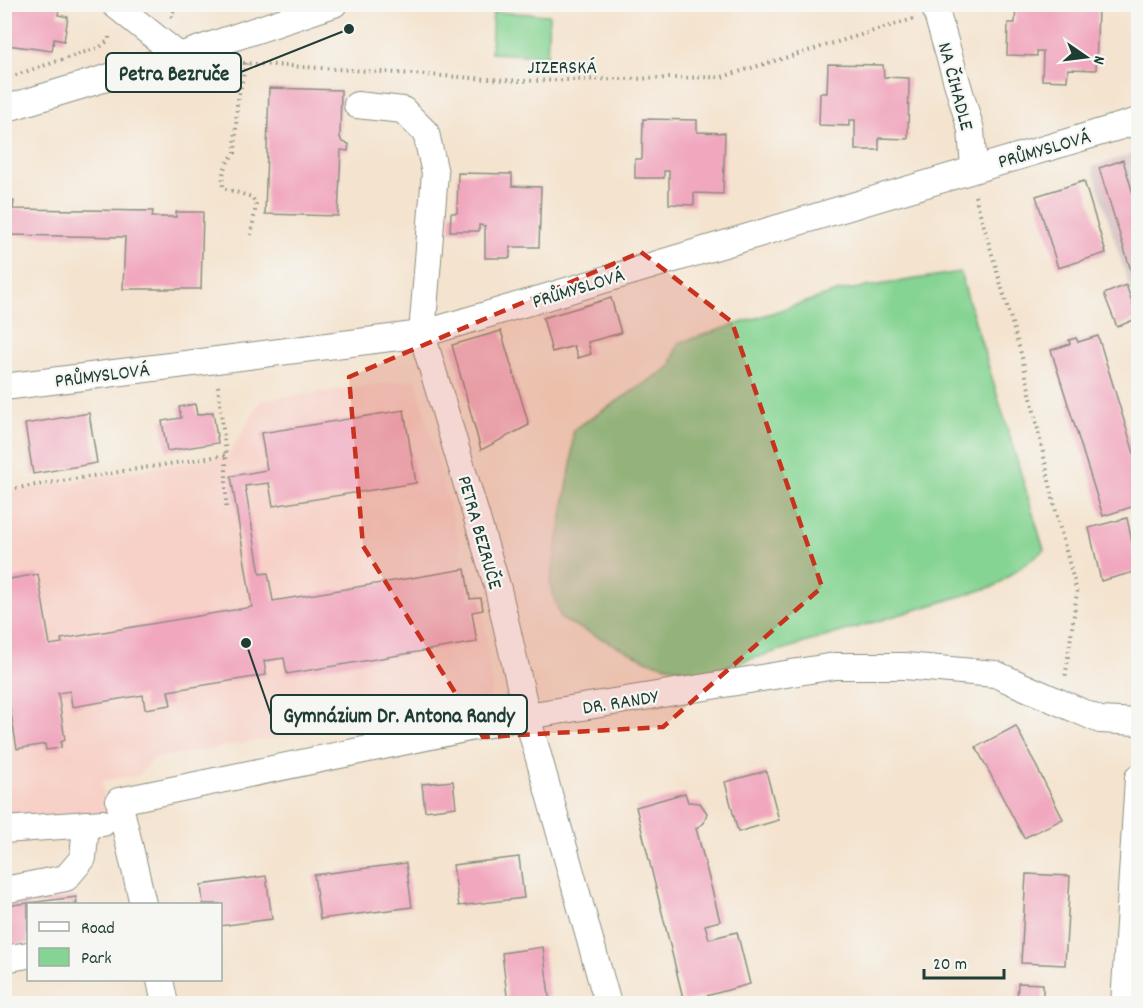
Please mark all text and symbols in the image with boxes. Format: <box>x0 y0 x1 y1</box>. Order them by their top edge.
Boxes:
north arrow <box>1056 27 1116 87</box>
street label: NA ČIHADLE <box>929 40 979 134</box>
callout: Petra Bezruče <box>106 53 241 92</box>
text: N <box>1086 53 1110 67</box>
street label: JIZERSKÁ <box>527 55 597 83</box>
text: Petra Bezruče <box>119 61 229 91</box>
street label: PRŮMYSLOVÁ <box>995 124 1095 177</box>
street label: PRŮMYSLOVÁ <box>529 263 629 317</box>
street label: PRŮMYSLOVÁ <box>53 357 151 397</box>
street label: PETRA BEZRUČE <box>449 473 508 593</box>
street label: DR. RANDY <box>581 684 661 724</box>
callout: Gymnázium Dr. Antona Randy <box>271 695 527 734</box>
text: Gymnázium Dr. Antona Randy <box>283 703 516 733</box>
legend <box>27 903 222 981</box>
text: Road <box>81 917 115 942</box>
scale bar <box>924 942 1004 980</box>
text: Park <box>81 947 112 972</box>
text: 20 m <box>933 953 967 978</box>

